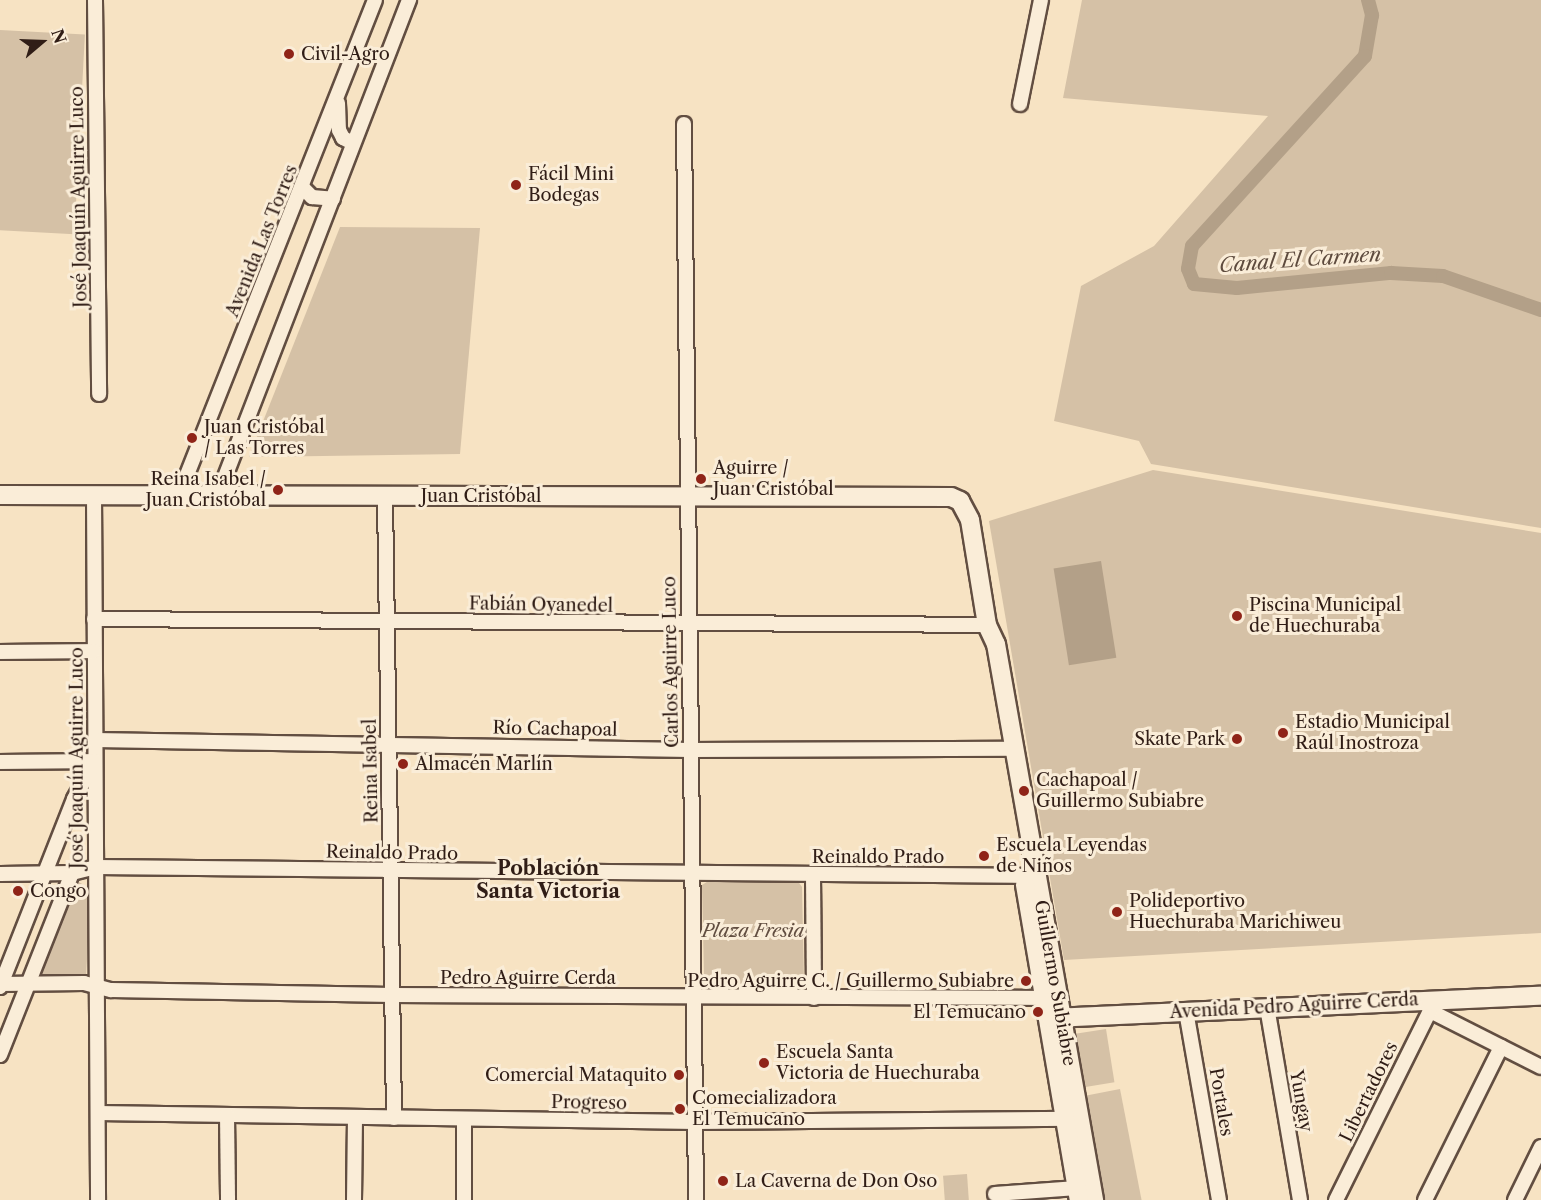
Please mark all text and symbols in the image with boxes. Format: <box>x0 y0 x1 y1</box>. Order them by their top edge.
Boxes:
north arrow <box>12 12 72 72</box>
text: N <box>47 26 71 46</box>
place label: Civil-Agro <box>301 43 390 65</box>
marker: Civil-Agro <box>282 47 296 61</box>
street label: José Joaquín Aguirre Luco <box>66 86 92 308</box>
street label: Avenida Las Torres <box>221 161 303 321</box>
place label: Fácil Mini Bodegas <box>528 164 614 207</box>
marker: Fácil Mini Bodegas <box>509 178 523 192</box>
water label: Canal El Carmen <box>1218 242 1382 278</box>
place label: Juan Cristóbal / Las Torres <box>204 417 325 460</box>
marker: Juan Cristóbal / Las Torres <box>185 431 199 445</box>
place label: Aguirre / Juan Cristóbal <box>713 458 834 500</box>
place label: Reina Isabel / Juan Cristóbal <box>145 469 266 512</box>
marker: Aguirre / Juan Cristóbal <box>694 472 708 486</box>
marker: Reina Isabel / Juan Cristóbal <box>271 483 285 497</box>
street label: Juan Cristóbal <box>421 485 541 507</box>
street label: Carlos Aguirre Luco <box>659 576 683 748</box>
street label: Fabián Oyanedel <box>469 593 613 617</box>
place label: Piscina Municipal de Huechuraba <box>1249 595 1401 638</box>
marker: Piscina Municipal de Huechuraba <box>1230 609 1244 623</box>
street label: José Joaquín Aguirre Luco <box>66 647 88 869</box>
place label: Estadio Municipal Raúl Inostroza <box>1295 712 1450 754</box>
street label: Río Cachapoal <box>492 717 618 741</box>
street label: Reina Isabel <box>359 719 383 823</box>
marker: Estadio Municipal Raúl Inostroza <box>1276 726 1290 740</box>
place label: Skate Park <box>1134 728 1225 750</box>
marker: Skate Park <box>1230 732 1244 746</box>
place label: Almacén Marlín <box>415 753 553 775</box>
marker: Almacén Marlín <box>396 757 410 771</box>
place label: Cachapoal / Guillermo Subiabre <box>1036 770 1204 812</box>
marker: Cachapoal / Guillermo Subiabre <box>1017 784 1031 798</box>
place label: Escuela Leyendas de Niños <box>996 835 1147 878</box>
street label: Reinaldo Prado <box>326 841 458 865</box>
street label: Reinaldo Prado <box>812 846 944 868</box>
marker: Escuela Leyendas de Niños <box>977 849 991 863</box>
district label: Población Santa Victoria <box>475 856 621 903</box>
place label: Congo <box>30 880 87 902</box>
marker: Congo <box>11 884 25 898</box>
place label: Polideportivo Huechuraba Marichiweu <box>1129 891 1341 934</box>
street label: Guillermo Subiabre <box>1030 898 1080 1068</box>
marker: Polideportivo Huechuraba Marichiweu <box>1110 905 1124 919</box>
park label: Plaza Fresia <box>702 920 804 942</box>
street label: Pedro Aguirre Cerda <box>440 967 616 989</box>
place label: Pedro Aguirre C. / Guillermo Subiabre <box>687 970 1014 992</box>
marker: Pedro Aguirre C. / Guillermo Subiabre <box>1019 974 1033 988</box>
street label: Avenida Pedro Aguirre Cerda <box>1169 989 1419 1023</box>
place label: El Temucano <box>913 1001 1026 1023</box>
marker: El Temucano <box>1031 1005 1045 1019</box>
street label: Libertadores <box>1335 1038 1403 1146</box>
place label: Escuela Santa Victoria de Huechuraba <box>776 1042 980 1084</box>
marker: Escuela Santa Victoria de Huechuraba <box>757 1056 771 1070</box>
place label: Comercial Mataquito <box>485 1064 667 1086</box>
street label: Portales <box>1204 1066 1238 1138</box>
marker: Comercial Mataquito <box>672 1068 686 1082</box>
street label: Yungay <box>1285 1068 1317 1134</box>
place label: Comecializadora El Temucano <box>692 1088 837 1130</box>
street label: Progreso <box>551 1092 627 1114</box>
marker: Comecializadora El Temucano <box>673 1102 687 1116</box>
place label: La Caverna de Don Oso <box>735 1170 938 1192</box>
marker: La Caverna de Don Oso <box>716 1174 730 1188</box>

